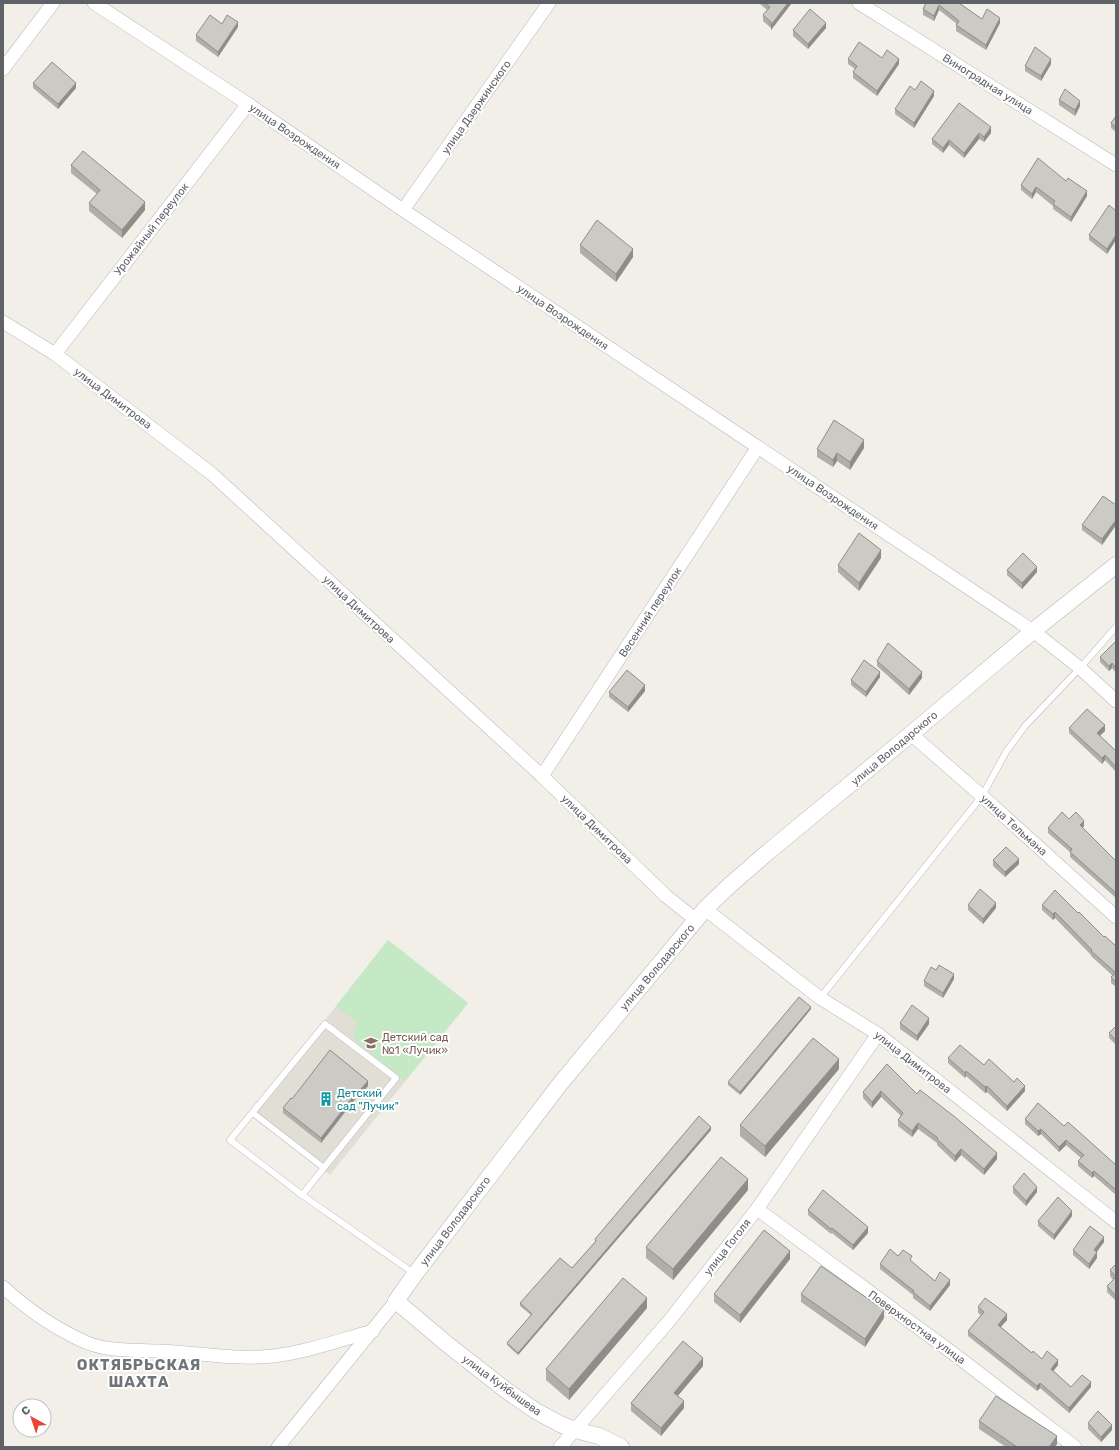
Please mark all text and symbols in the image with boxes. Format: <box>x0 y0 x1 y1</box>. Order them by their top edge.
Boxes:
street label: Виноградная улица <box>940 51 1035 118</box>
street label: улица Дзержинского <box>439 58 514 157</box>
street label: улица Возрождения <box>247 101 343 172</box>
street label: Урожайный переулок <box>111 180 192 278</box>
street label: улица Возрождения <box>515 282 611 353</box>
street label: улица Димитрова <box>71 365 154 432</box>
street label: улица Возрождения <box>785 462 881 533</box>
street label: Весенний переулок <box>616 565 684 660</box>
street label: улица Димитрова <box>320 573 397 646</box>
street label: улица Володарского <box>848 708 940 788</box>
street label: улица Димитрова <box>558 792 635 867</box>
street label: улица Тельмана <box>978 792 1050 859</box>
street label: улица Володарского <box>617 921 697 1013</box>
street label: улица Димитрова <box>872 1028 954 1096</box>
place label: Детский сад №1 «Лучик» <box>382 1031 449 1057</box>
school or university icon: Детский сад №1 «Лучик» <box>363 1035 379 1051</box>
place label: Детский сад "Лучик" <box>337 1087 399 1113</box>
building icon: Детский сад "Лучик" <box>318 1091 334 1107</box>
street label: улица Володарского <box>417 1174 493 1269</box>
street label: улица Гоголя <box>701 1216 754 1278</box>
street label: Поверхностная улица <box>866 1288 968 1367</box>
street label: улица Куйбышева <box>460 1352 544 1419</box>
district label: ОКТЯБРЬСКАЯ ШАХТА <box>77 1356 201 1391</box>
north arrow <box>12 1398 52 1438</box>
text: С <box>19 1403 33 1418</box>

